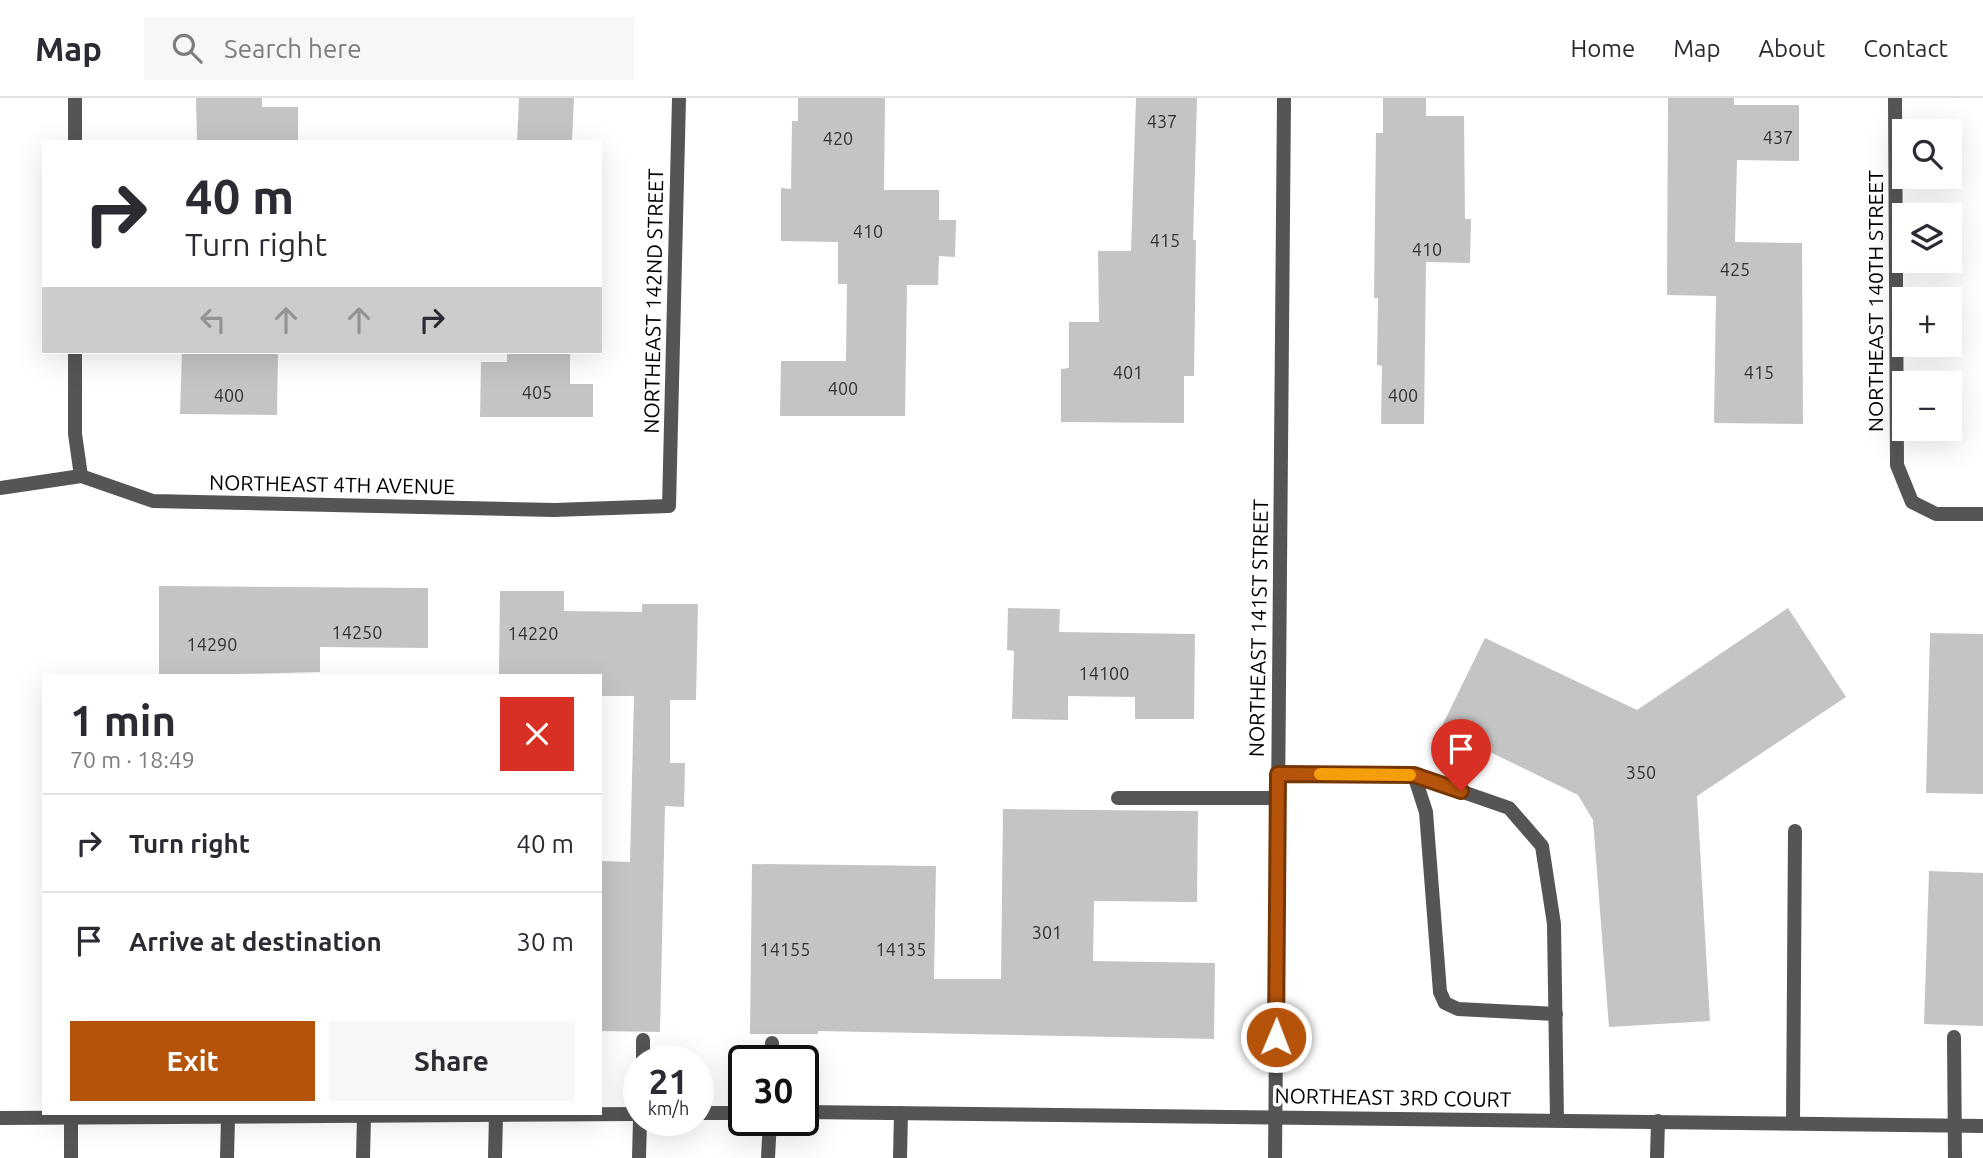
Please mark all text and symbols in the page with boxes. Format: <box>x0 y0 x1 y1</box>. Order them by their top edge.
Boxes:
search box <box>144 17 634 80</box>
icon: search <box>168 29 206 67</box>
text: Map <box>35 30 102 67</box>
text: Search here <box>224 34 362 63</box>
text: Home <box>1570 35 1635 62</box>
text: Map <box>1673 35 1720 62</box>
text: About <box>1758 35 1825 62</box>
text: Contact <box>1863 35 1948 62</box>
house number: 437 <box>1147 111 1177 131</box>
map controls <box>1892 119 1962 441</box>
button: search <box>1892 119 1962 189</box>
house number: 437 <box>1763 127 1793 147</box>
house number: 420 <box>823 128 853 148</box>
icon: right <box>70 168 161 259</box>
text: 40 m <box>185 168 294 223</box>
street label: NORTHEAST 142ND STREET <box>639 168 667 434</box>
street label: NORTHEAST 140TH STREET <box>1863 170 1887 432</box>
button: layers <box>1892 203 1962 273</box>
house number: 410 <box>853 221 883 241</box>
text: Turn right <box>185 226 327 262</box>
house number: 415 <box>1150 230 1180 250</box>
house number: 410 <box>1412 239 1442 259</box>
house number: 425 <box>1720 259 1750 279</box>
button: + <box>1892 287 1962 357</box>
icon: left <box>194 301 232 339</box>
icon: ahead <box>267 301 305 339</box>
icon: ahead <box>340 301 378 339</box>
icon: right <box>413 301 451 339</box>
house number: 401 <box>1113 362 1143 382</box>
house number: 415 <box>1744 362 1774 382</box>
button: − <box>1892 371 1962 441</box>
house number: 400 <box>828 378 858 398</box>
house number: 405 <box>522 382 552 402</box>
house number: 400 <box>214 385 244 405</box>
house number: 400 <box>1388 385 1418 405</box>
street label: NORTHEAST 4TH AVENUE <box>209 470 455 498</box>
street label: NORTHEAST 141ST STREET <box>1244 498 1272 757</box>
house number: 14250 <box>332 622 382 642</box>
house number: 14220 <box>508 623 558 643</box>
house number: 14290 <box>187 634 237 654</box>
house number: 14100 <box>1079 663 1129 683</box>
text: 1 min <box>70 697 176 744</box>
button: close <box>500 697 574 771</box>
pin <box>1431 719 1491 791</box>
icon: arrive <box>1442 730 1480 768</box>
text: 70 m · 18:49 <box>70 747 195 772</box>
house number: 350 <box>1626 762 1656 782</box>
icon: right <box>70 824 108 862</box>
text: Turn right <box>129 829 250 858</box>
text: 40 m <box>516 829 574 858</box>
icon: arrive <box>70 922 108 960</box>
house number: 301 <box>1032 922 1062 942</box>
text: Arrive at destination <box>129 927 382 956</box>
text: 30 m <box>516 927 574 956</box>
house number: 14155 <box>760 939 810 959</box>
house number: 14135 <box>876 939 926 959</box>
position arrow <box>1239 1000 1313 1074</box>
button: Exit <box>70 1021 315 1101</box>
button: Share <box>329 1021 574 1101</box>
speed limit sign: 30 <box>728 1045 819 1136</box>
text: 21 <box>649 1061 688 1101</box>
street label: NORTHEAST 3RD COURT <box>1274 1083 1512 1111</box>
text: km/h <box>648 1098 689 1118</box>

